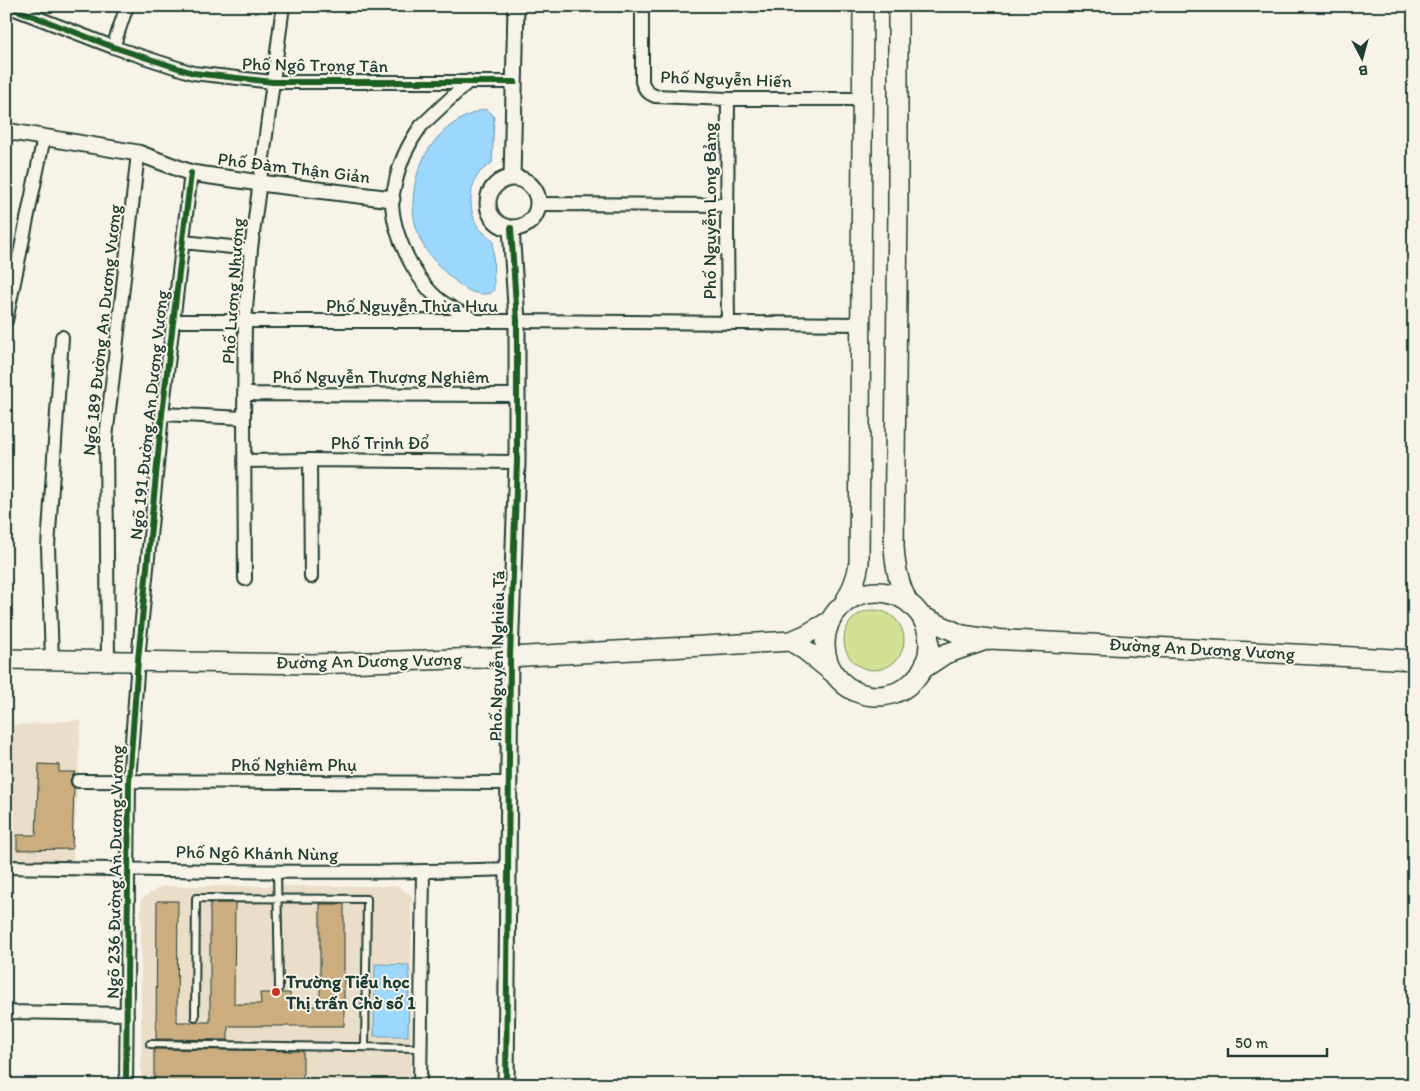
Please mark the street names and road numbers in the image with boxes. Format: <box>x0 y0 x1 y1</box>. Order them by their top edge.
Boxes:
street label: Phố Ngô Trọng Tân <box>242 53 389 77</box>
street label: Phố Nguyễn Hiến <box>660 66 792 92</box>
street label: Phố Nguyễn Long Bảng <box>699 122 721 300</box>
street label: Phố Đàm Thận Giản <box>216 148 372 188</box>
street label: Ngõ 189 Đường An Dương Vương <box>78 202 126 457</box>
street label: Phố Lương Nhượng <box>217 216 249 365</box>
street label: Ngõ 191 Đường An Dương Vương <box>125 288 173 541</box>
street label: Phố Nguyễn Thừa Hưu <box>326 295 498 317</box>
street label: Phố Nguyễn Thượng Nghiêm <box>272 366 490 388</box>
street label: Phố Trịnh Đổ <box>331 432 429 454</box>
street label: Phố Nguyễn Nghiêu Tá <box>485 569 510 742</box>
street label: Đường An Dương Vương <box>1108 633 1296 665</box>
street label: Đường An Dương Vương <box>276 648 463 674</box>
street label: Ngõ 236 Đường An Dương Vương <box>102 744 128 999</box>
street label: Phố Nghiêm Phụ <box>231 754 357 776</box>
street label: Phố Ngô Khánh Nùng <box>176 841 339 865</box>

